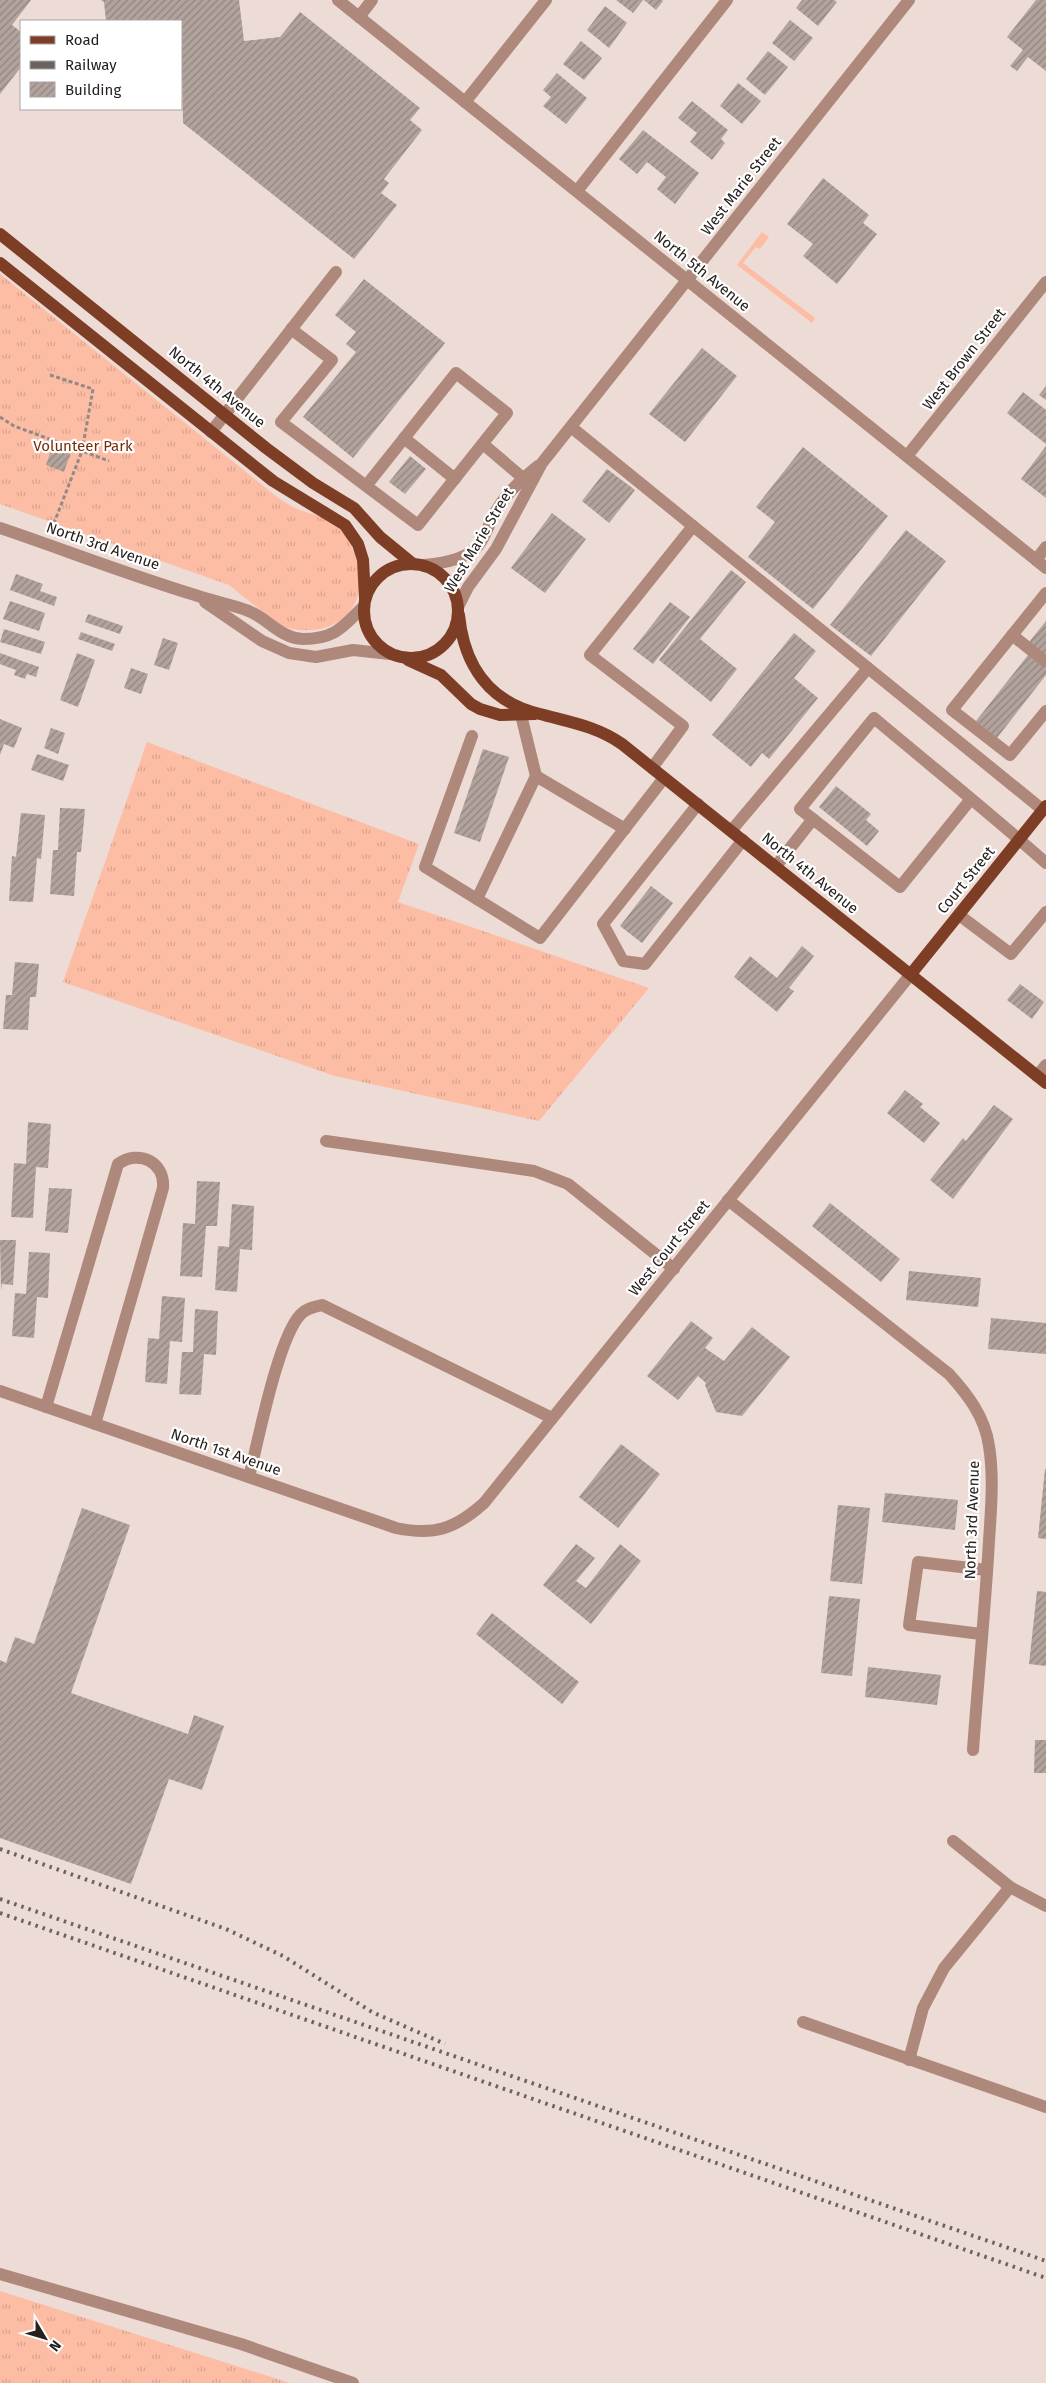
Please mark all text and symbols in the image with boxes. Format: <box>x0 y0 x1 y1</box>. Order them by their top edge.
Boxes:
legend <box>20 20 182 110</box>
text: Road <box>65 31 100 49</box>
text: Railway <box>65 56 117 74</box>
text: Building <box>65 81 121 99</box>
street label: West Marie Street <box>697 133 785 239</box>
street label: North 5th Avenue <box>650 227 754 315</box>
street label: West Brown Street <box>919 304 1010 413</box>
street label: North 4th Avenue <box>165 343 269 431</box>
park label: Volunteer Park <box>33 437 133 455</box>
street label: West Marie Street <box>441 484 518 596</box>
street label: North 3rd Avenue <box>44 518 162 574</box>
street label: North 4th Avenue <box>758 829 862 917</box>
street label: Court Street <box>933 842 999 917</box>
street label: West Court Street <box>625 1196 714 1300</box>
street label: North 1st Avenue <box>168 1425 284 1479</box>
street label: North 3rd Avenue <box>961 1460 983 1580</box>
north arrow <box>20 2313 70 2363</box>
text: N <box>45 2337 64 2355</box>

